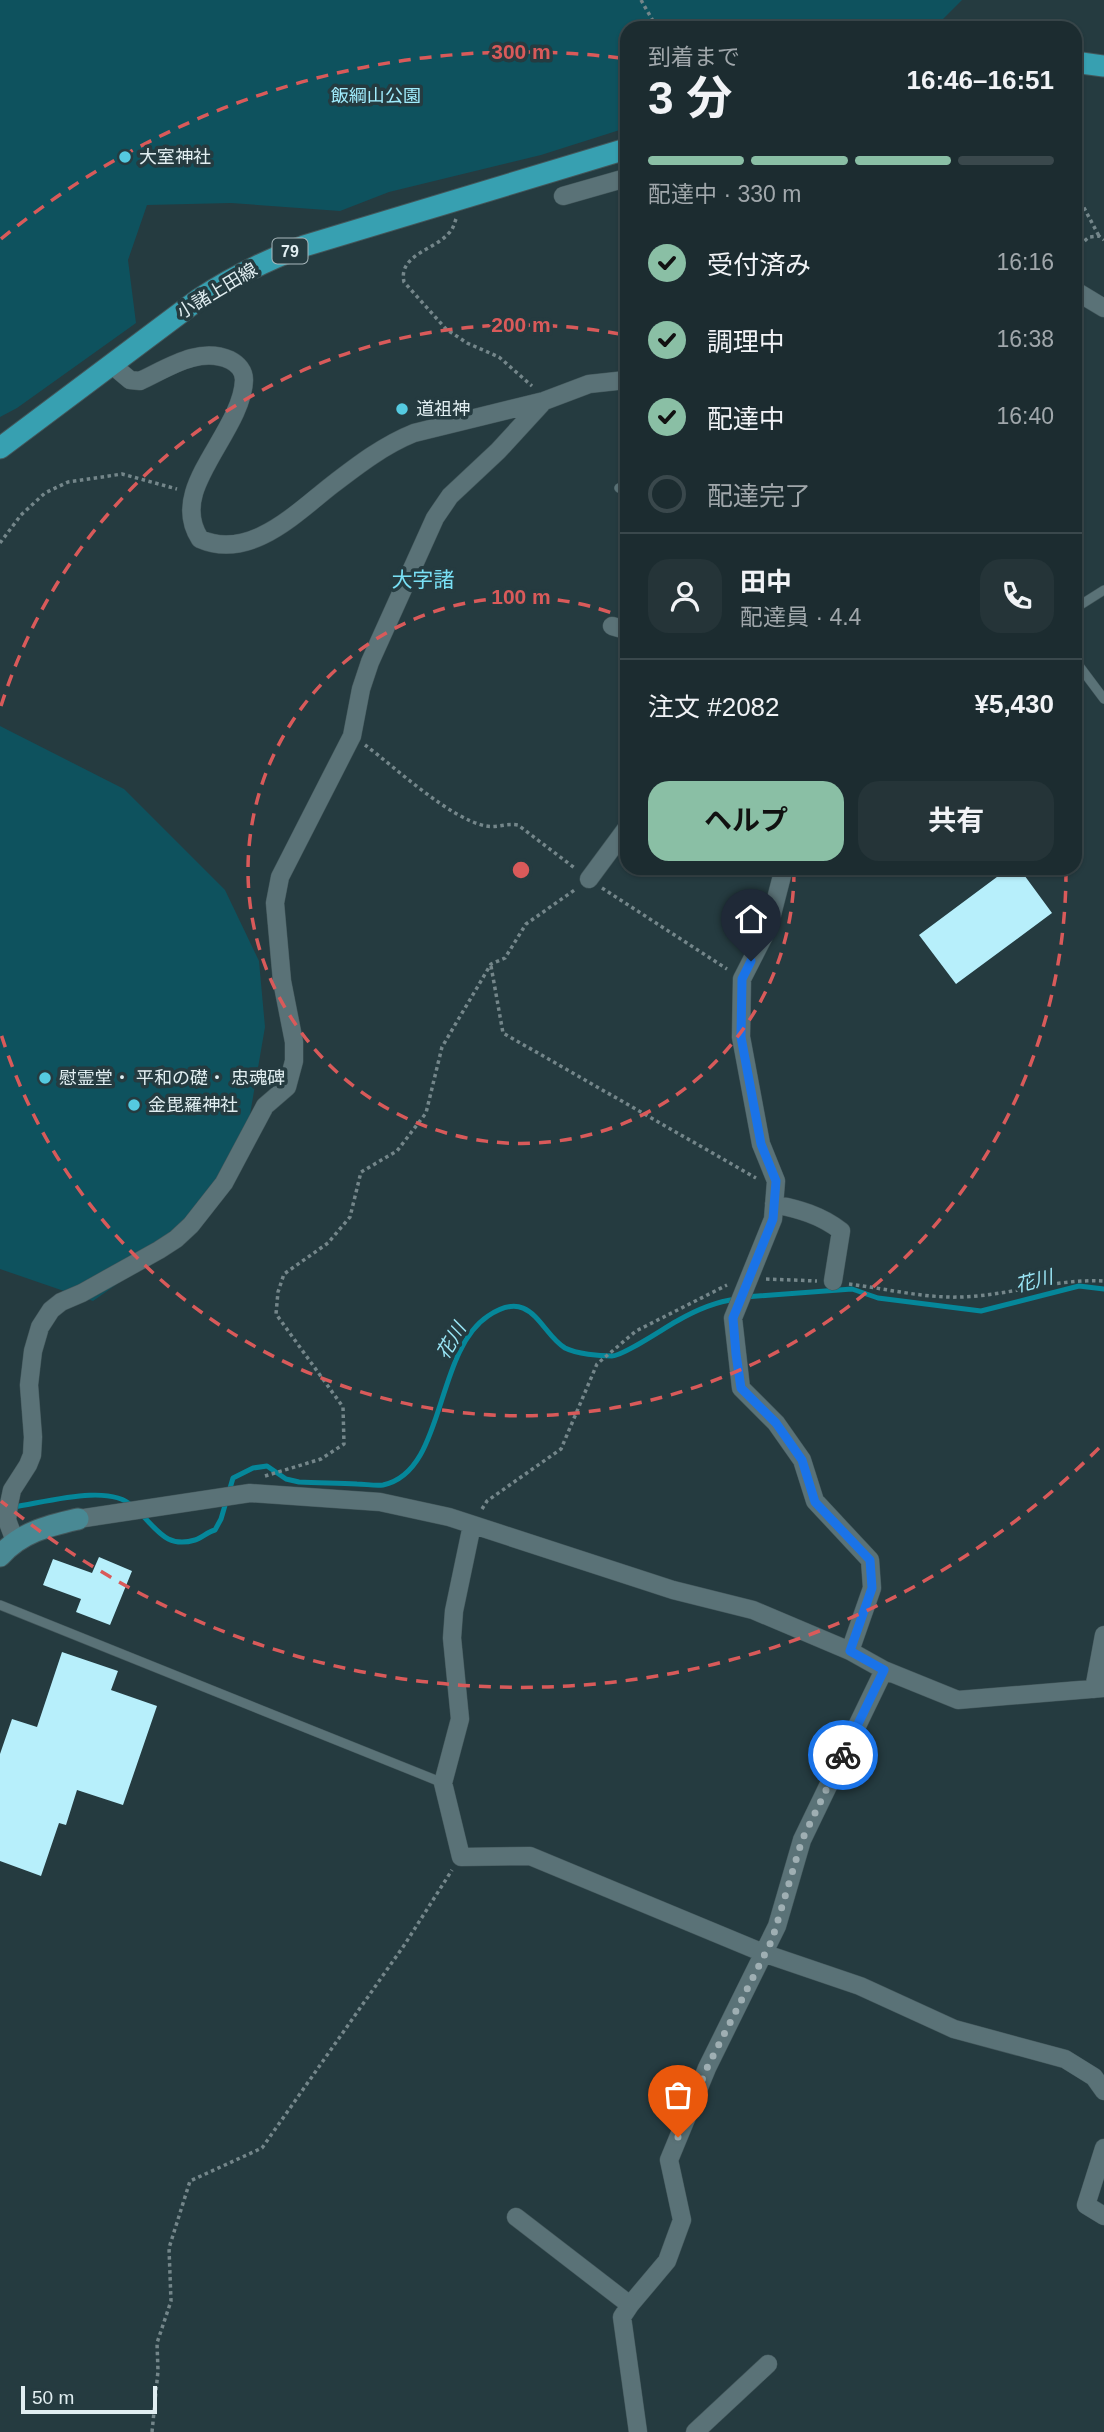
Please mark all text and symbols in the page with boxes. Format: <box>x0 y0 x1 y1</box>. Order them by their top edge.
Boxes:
text: 300 m <box>491 40 551 63</box>
text: 到着まで <box>648 44 740 70</box>
text: 16:46–16:51 <box>907 65 1054 95</box>
text: 3 分 <box>648 72 732 124</box>
park label: 飯綱山公園 <box>331 86 421 106</box>
place label: 大室神社 <box>139 147 211 167</box>
marker: 大室神社 <box>117 149 133 165</box>
text: 配達中 · 330 m <box>648 181 801 207</box>
road number: 79 <box>272 238 308 264</box>
icon: check <box>648 244 686 282</box>
text: 16:16 <box>996 249 1054 275</box>
text: 受付済み <box>707 250 811 280</box>
street label: 小諸上田線 <box>173 259 261 323</box>
text: 200 m <box>491 313 551 336</box>
icon: check <box>648 321 686 359</box>
text: 16:38 <box>996 326 1054 352</box>
text: 調理中 <box>707 327 785 357</box>
icon: check <box>648 398 686 436</box>
place label: 道祖神 <box>416 399 470 419</box>
marker: 道祖神 <box>394 401 410 417</box>
text: 16:40 <box>996 403 1054 429</box>
text: 配達中 <box>707 404 785 434</box>
text: 配達完了 <box>707 481 811 511</box>
button: person <box>648 559 722 633</box>
button: phone <box>980 559 1054 633</box>
text: 田中 <box>740 567 792 597</box>
district label: 大字諸 <box>392 568 455 591</box>
text: 100 m <box>491 585 551 608</box>
text: 配達員 · 4.4 <box>740 604 861 630</box>
text: ¥5,430 <box>974 689 1054 719</box>
text: 注文 #2082 <box>648 692 780 722</box>
button: ヘルプ <box>648 781 844 861</box>
button: 共有 <box>858 781 1054 861</box>
centre of rings <box>509 858 533 882</box>
pin <box>721 889 781 961</box>
icon: home <box>732 900 770 938</box>
place label: 慰霊堂・ 平和の礎・ 忠魂碑 <box>59 1068 285 1088</box>
marker: 慰霊堂・ 平和の礎・ 忠魂碑 <box>37 1070 53 1086</box>
place label: 金毘羅神社 <box>148 1095 238 1115</box>
marker: 金毘羅神社 <box>126 1097 142 1113</box>
water label: 花川 <box>1013 1266 1057 1296</box>
water label: 花川 <box>432 1318 471 1363</box>
courier <box>808 1720 878 1790</box>
icon: bike <box>824 1736 862 1774</box>
pin <box>648 2065 708 2137</box>
icon: bag <box>659 2076 697 2114</box>
scale bar <box>21 2383 158 2415</box>
text: 50 m <box>32 2387 74 2408</box>

